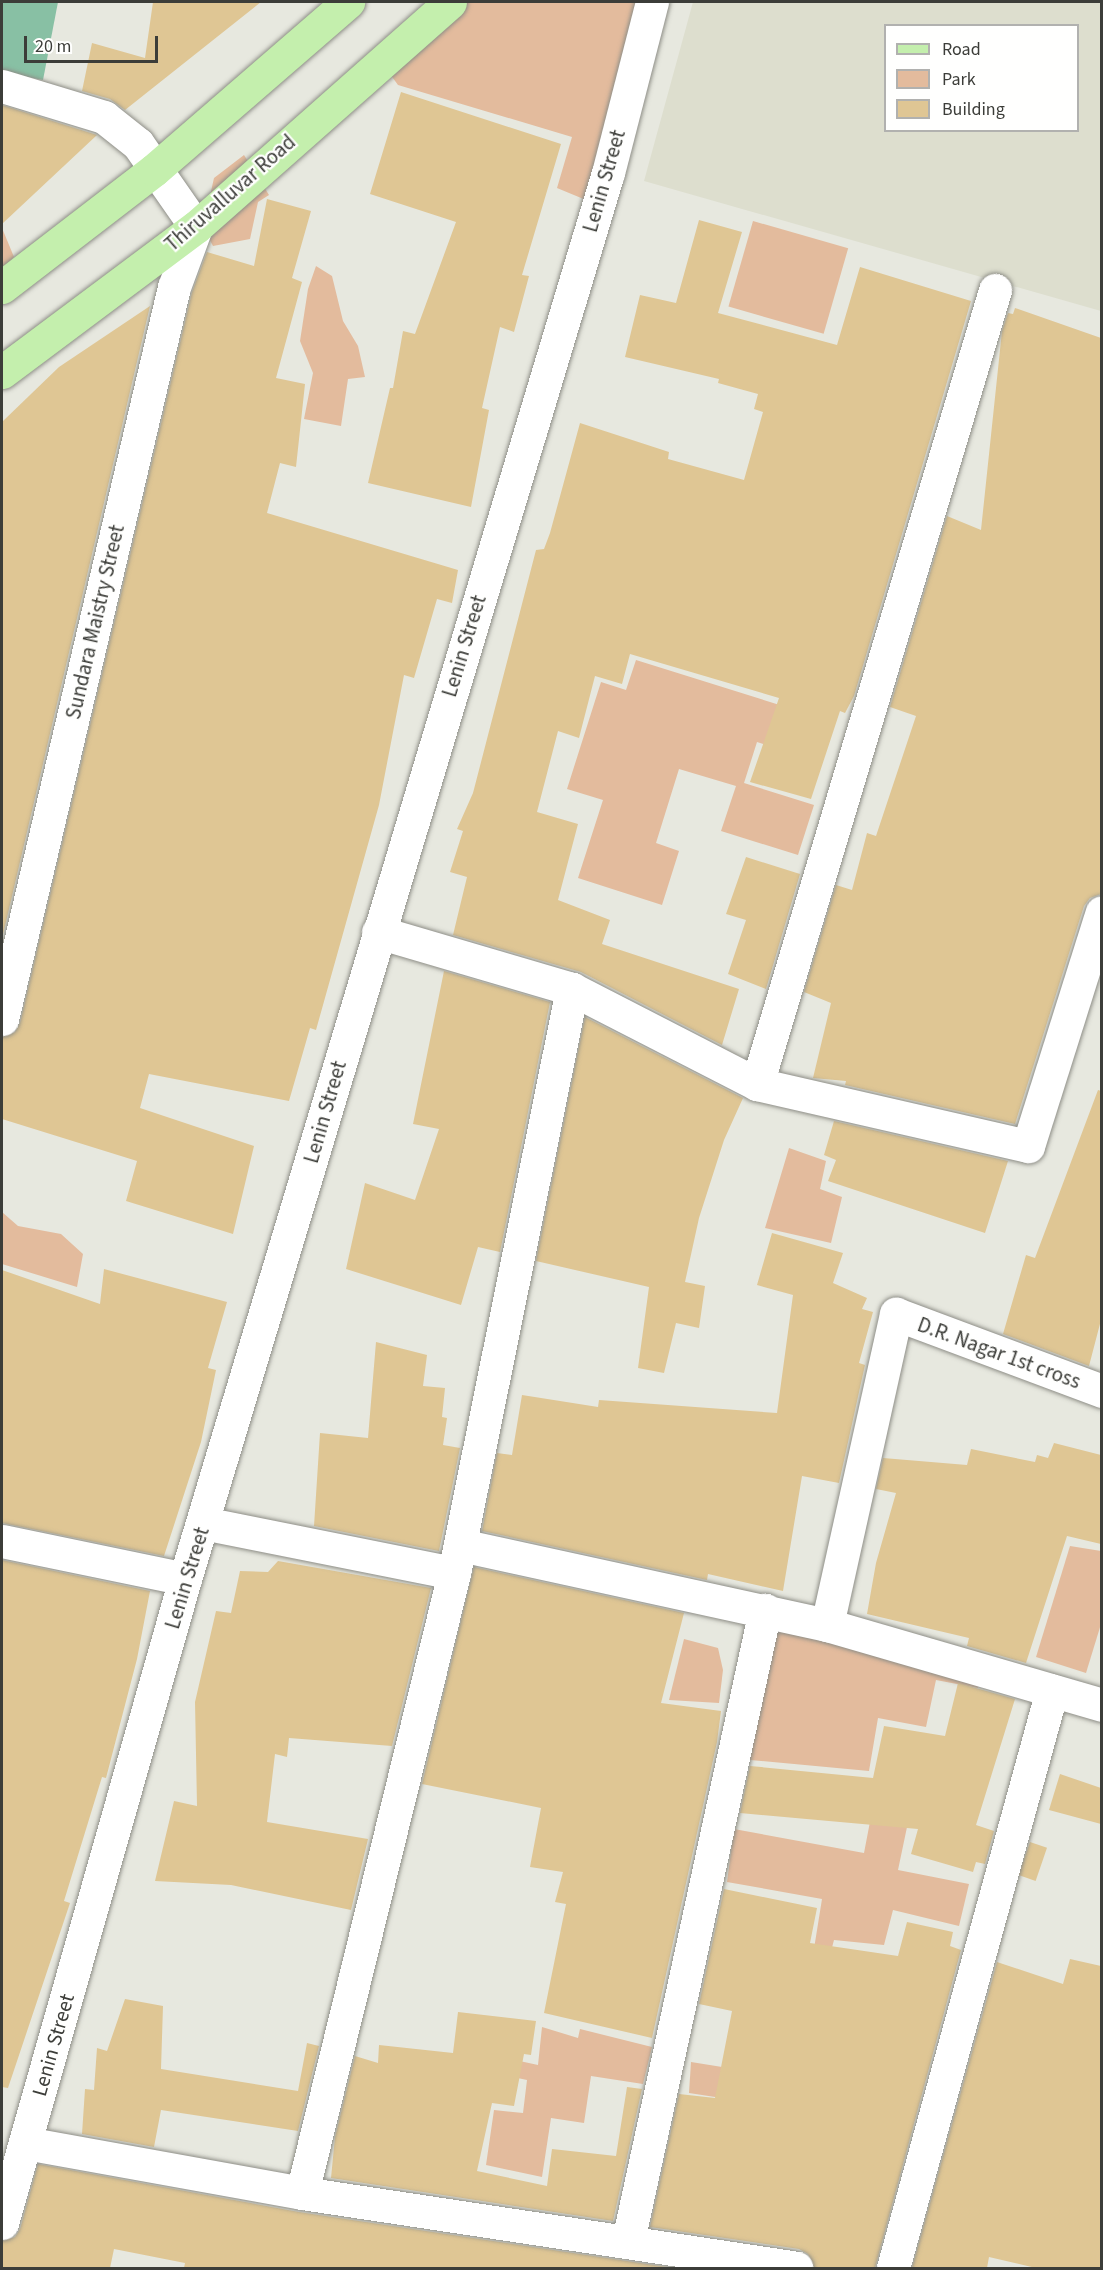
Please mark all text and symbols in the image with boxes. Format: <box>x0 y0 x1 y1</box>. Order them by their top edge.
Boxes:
scale bar <box>27 24 160 62</box>
legend <box>884 24 1079 132</box>
text: 20 m <box>35 34 71 59</box>
text: Road <box>942 37 981 62</box>
text: Park <box>942 67 976 92</box>
text: Building <box>942 97 1005 122</box>
street label: Lenin Street <box>577 127 631 235</box>
street label: Thiruvalluvar Road <box>159 129 301 257</box>
street label: Sundara Maistry Street <box>60 522 130 722</box>
street label: Lenin Street <box>437 592 491 700</box>
street label: Lenin Street <box>298 1058 352 1166</box>
street label: D.R. Nagar 1st cross <box>914 1312 1084 1394</box>
street label: Lenin Street <box>160 1524 214 1632</box>
street label: Lenin Street <box>26 1991 80 2099</box>

